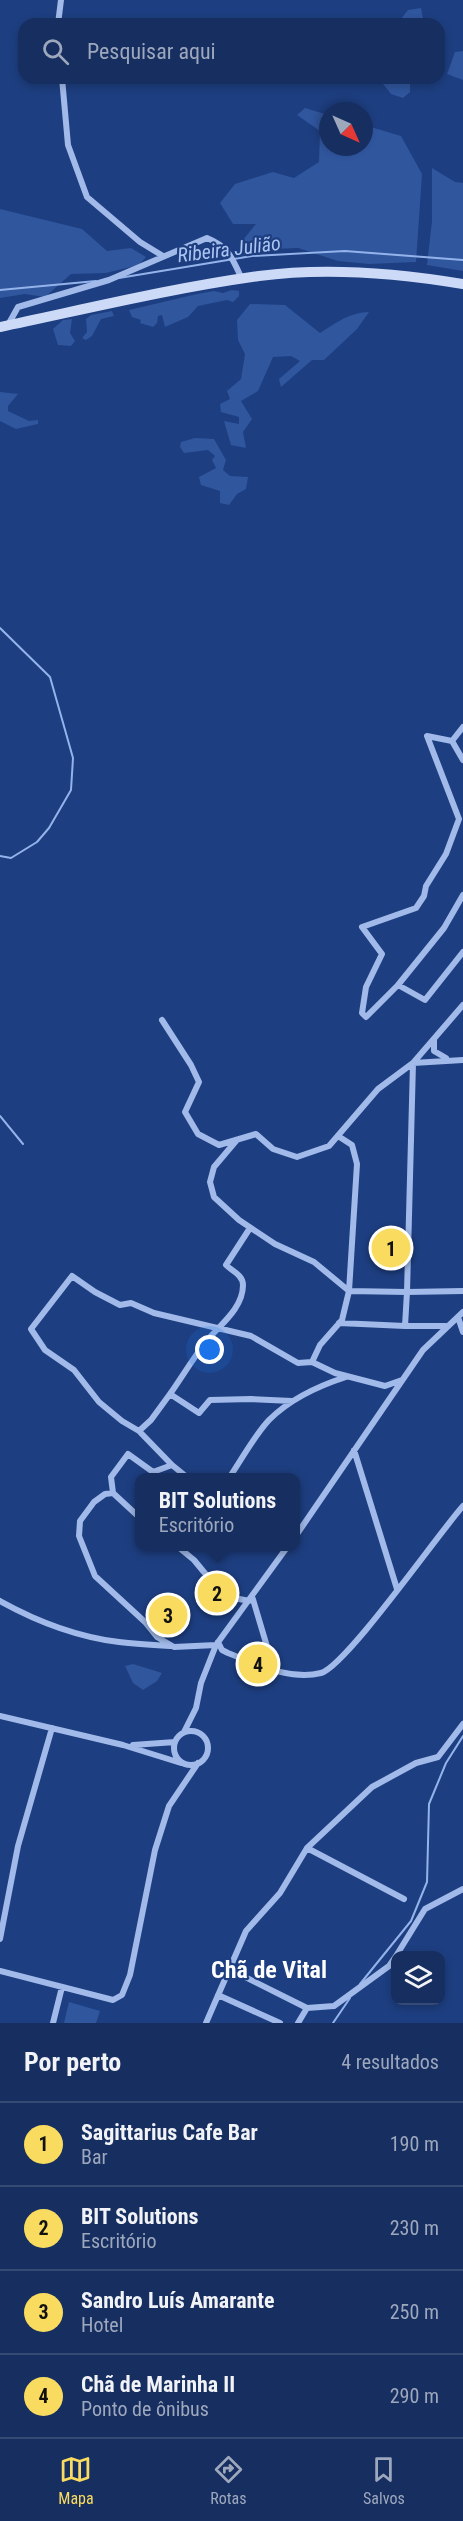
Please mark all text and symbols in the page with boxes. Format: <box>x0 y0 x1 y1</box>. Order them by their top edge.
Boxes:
search box <box>18 18 445 84</box>
icon: search <box>39 35 72 68</box>
text: Pesquisar aqui <box>87 39 216 64</box>
north arrow <box>319 102 373 156</box>
water label: Ribeira Julião <box>176 231 282 267</box>
pin: 1 <box>372 1226 410 1270</box>
your location <box>195 1335 224 1364</box>
popup <box>135 1473 300 1551</box>
text: BIT Solutions <box>159 1488 276 1513</box>
text: Escritório <box>159 1513 234 1537</box>
pin: 2 <box>198 1570 236 1616</box>
pin: 3 <box>148 1592 188 1638</box>
pin: 4 <box>238 1642 278 1686</box>
map controls <box>391 1951 445 2005</box>
button: layers <box>391 1951 445 2005</box>
district label: Chã de Vital <box>211 1956 327 1984</box>
text: Por perto <box>24 2047 121 2077</box>
text: 4 resultados <box>341 2050 439 2074</box>
text: Sagittarius Cafe Bar <box>81 2120 258 2145</box>
text: 1 <box>38 2132 49 2156</box>
text: 190 m <box>390 2132 439 2156</box>
text: Bar <box>81 2145 108 2169</box>
text: BIT Solutions <box>81 2204 199 2229</box>
text: 2 <box>38 2216 49 2240</box>
text: 230 m <box>390 2216 439 2240</box>
text: Escritório <box>81 2229 156 2253</box>
text: Sandro Luís Amarante <box>81 2288 275 2313</box>
text: 3 <box>38 2300 49 2324</box>
text: 250 m <box>390 2300 439 2324</box>
text: Hotel <box>81 2313 123 2337</box>
text: Chã de Marinha II <box>81 2372 235 2397</box>
text: 4 <box>38 2384 49 2408</box>
text: 290 m <box>390 2384 439 2408</box>
text: Ponto de ônibus <box>81 2397 209 2421</box>
tab: Mapa <box>58 2453 94 2508</box>
tab: Rotas <box>210 2453 246 2508</box>
tab: Salvos <box>363 2453 405 2508</box>

